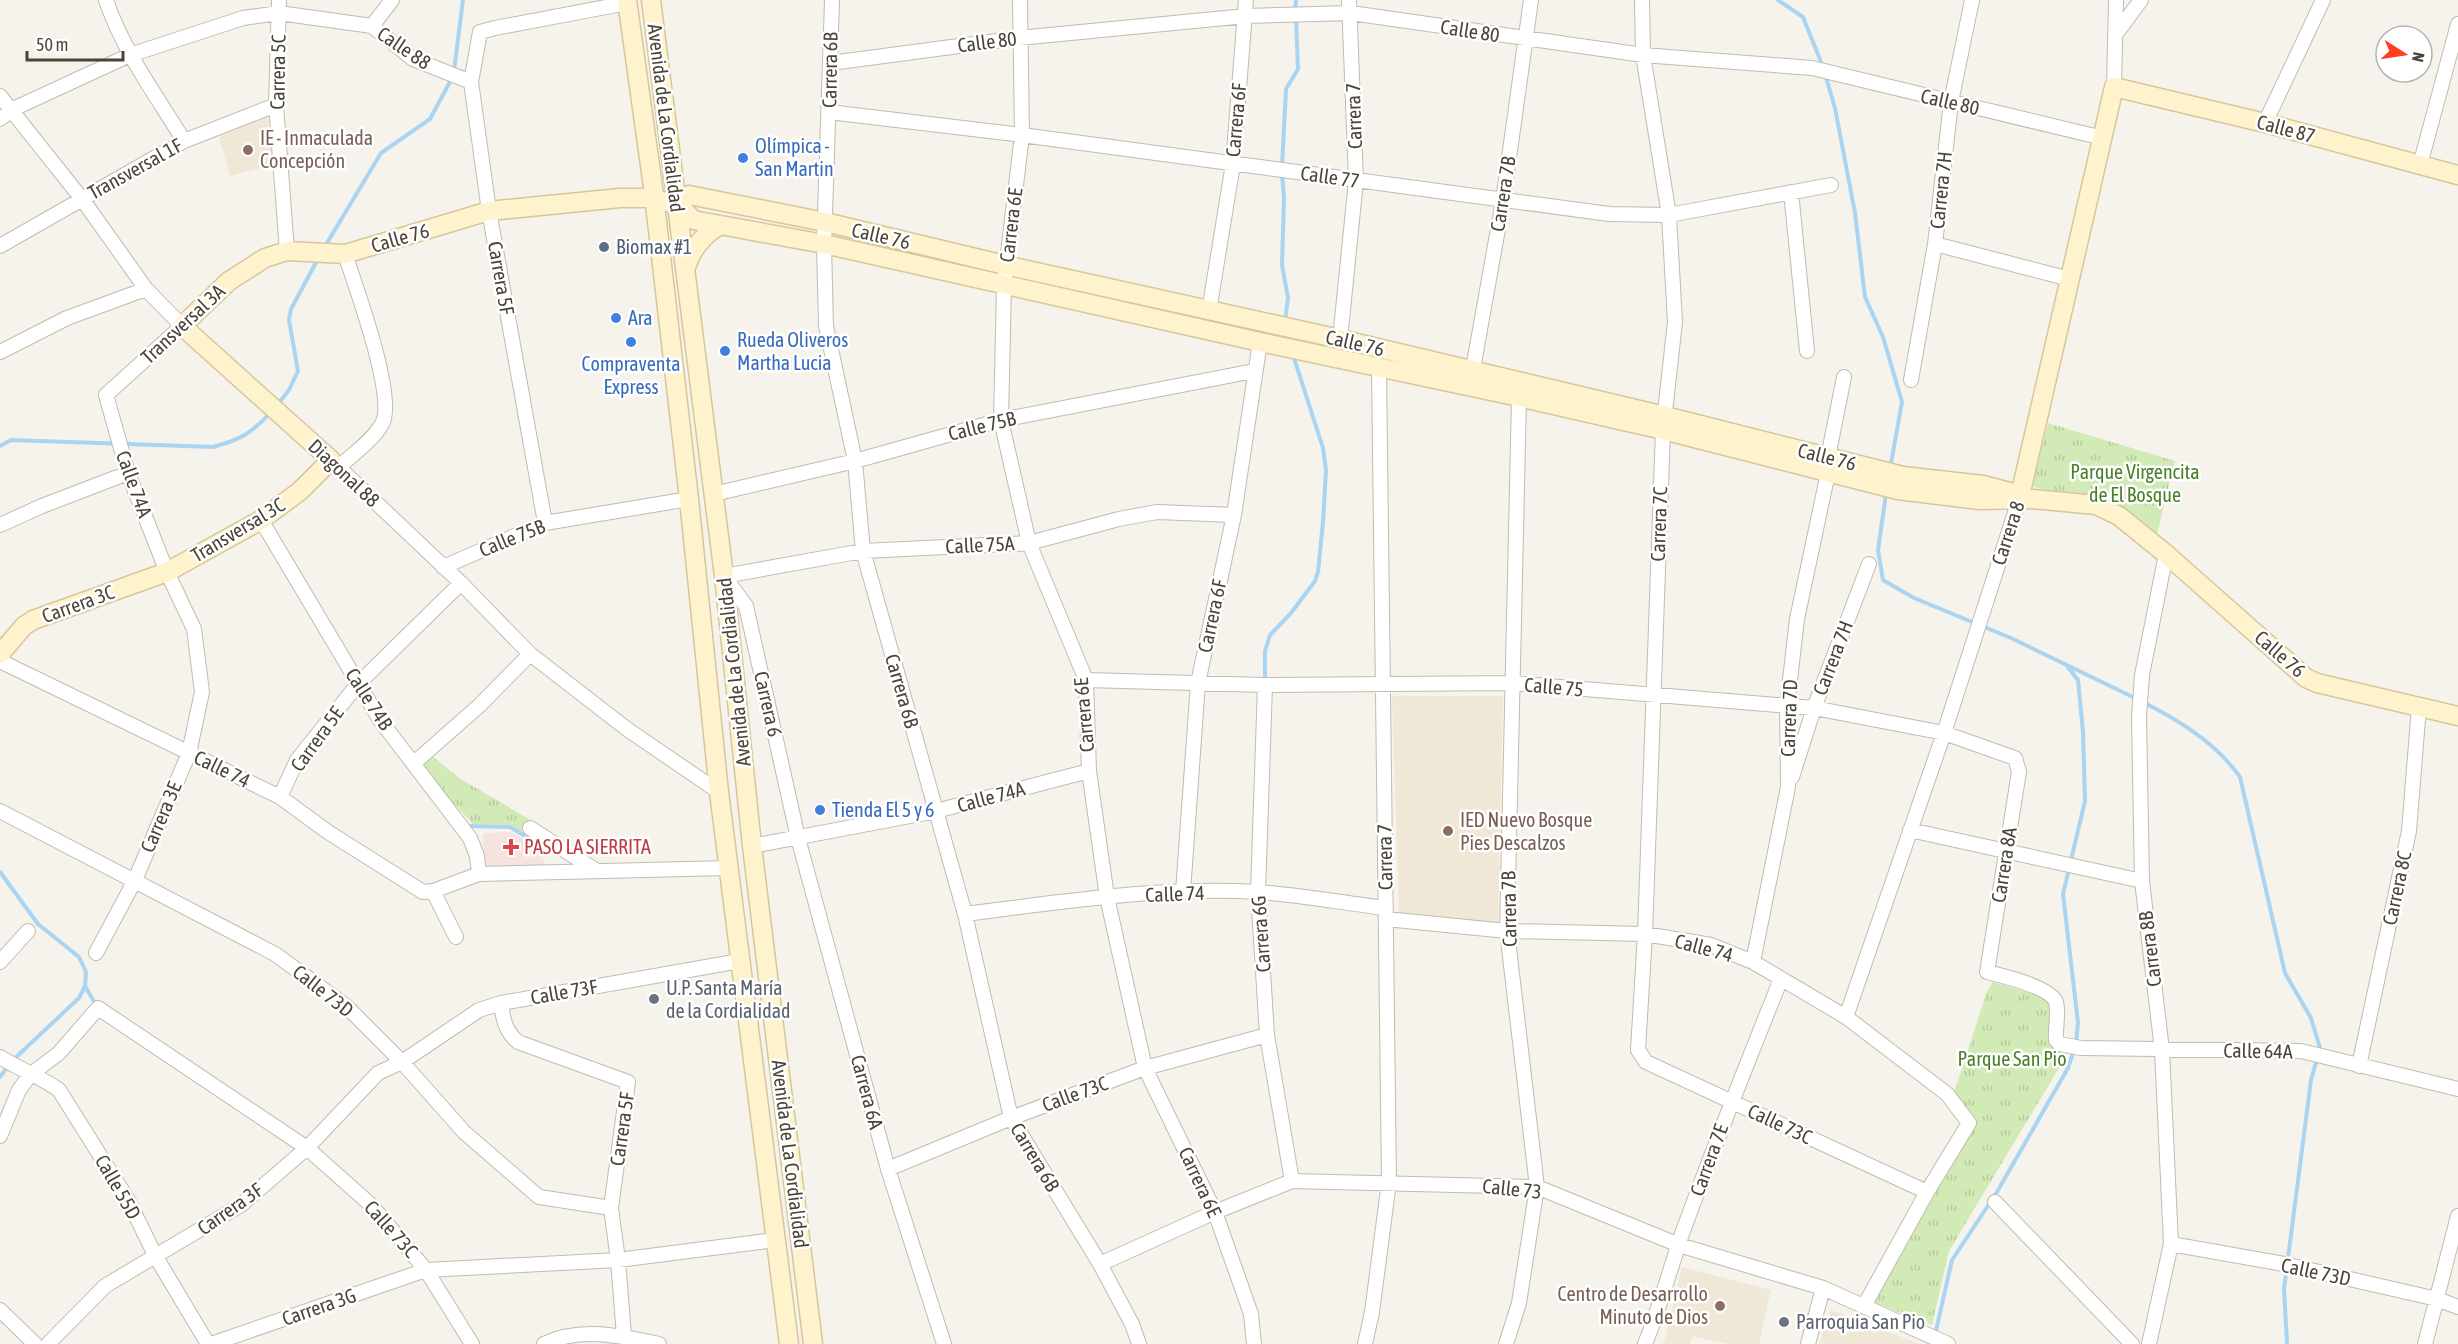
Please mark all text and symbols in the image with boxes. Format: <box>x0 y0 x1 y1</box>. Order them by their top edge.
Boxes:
street label: Calle 80 <box>1439 15 1501 47</box>
street label: Calle 88 <box>373 21 435 74</box>
street label: Avenida de La Cordialidad <box>644 22 689 213</box>
scale bar <box>27 24 123 62</box>
north arrow <box>2374 24 2434 84</box>
street label: Calle 80 <box>956 26 1018 57</box>
street label: Carrera 6B <box>817 31 842 108</box>
text: 50 m <box>36 34 68 55</box>
street label: Carrera 5C <box>265 34 290 110</box>
text: N <box>2409 51 2428 64</box>
street label: Carrera 6F <box>1221 82 1250 158</box>
street label: Carrera 7 <box>1341 83 1366 149</box>
street label: Calle 80 <box>1919 84 1982 119</box>
street label: Calle 87 <box>2254 110 2318 147</box>
place label: IE - Inmaculada Concepción <box>260 126 373 172</box>
street label: Transversal 1F <box>84 133 186 204</box>
place label: Olímpica - San Martin <box>755 134 834 180</box>
marker: IE - Inmaculada Concepción <box>241 143 255 157</box>
street label: Carrera 7H <box>1925 150 1956 230</box>
marker: Olímpica - San Martin <box>736 151 750 165</box>
street label: Carrera 7B <box>1485 154 1520 233</box>
street label: Calle 77 <box>1299 161 1361 192</box>
street label: Carrera 6E <box>995 186 1027 263</box>
street label: Calle 76 <box>368 218 432 257</box>
street label: Calle 76 <box>850 218 913 253</box>
place label: Biomax #1 <box>616 235 692 258</box>
street label: Carrera 5F <box>484 239 519 316</box>
marker: Biomax #1 <box>597 240 611 254</box>
street label: Transversal 3A <box>136 279 229 368</box>
place label: Ara <box>628 306 653 329</box>
marker: Ara <box>609 311 623 325</box>
street label: Calle 76 <box>1324 325 1387 360</box>
place label: Rueda Oliveros Martha Lucia <box>737 328 848 374</box>
marker: Compraventa Express <box>624 335 638 349</box>
marker: Rueda Oliveros Martha Lucia <box>718 344 732 358</box>
place label: Compraventa Express <box>582 352 680 398</box>
street label: Calle 75B <box>946 406 1019 445</box>
street label: Diagonal 88 <box>304 434 385 511</box>
street label: Calle 76 <box>1796 438 1859 475</box>
street label: Calle 74A <box>112 447 157 520</box>
park label: Parque Virgencita de El Bosque <box>2070 460 2200 506</box>
street label: Carrera 7C <box>1646 486 1671 562</box>
street label: Transversal 3C <box>187 493 289 566</box>
street label: Carrera 8 <box>1986 498 2029 568</box>
street label: Calle 75B <box>476 514 548 561</box>
street label: Calle 75A <box>945 531 1015 558</box>
street label: Avenida de La Cordialidad <box>712 577 755 768</box>
street label: Carrera 6F <box>1193 577 1230 655</box>
street label: Carrera 3C <box>39 580 117 627</box>
street label: Carrera 7H <box>1808 617 1857 698</box>
street label: Calle 76 <box>2250 625 2310 682</box>
street label: Carrera 6B <box>881 651 924 731</box>
street label: Calle 74B <box>341 664 398 734</box>
street label: Carrera 6 <box>750 669 787 739</box>
street label: Calle 75 <box>1523 672 1585 701</box>
street label: Carrera 6E <box>1069 676 1098 753</box>
street label: Carrera 7D <box>1776 679 1801 757</box>
street label: Carrera 5E <box>285 701 348 776</box>
street label: Calle 74 <box>191 745 254 792</box>
street label: Calle 74A <box>955 776 1027 817</box>
street label: Carrera 3E <box>135 778 186 856</box>
place label: Tienda El 5 y 6 <box>832 798 934 821</box>
marker: Tienda El 5 y 6 <box>813 803 827 817</box>
place label: IED Nuevo Bosque Pies Descalzos <box>1460 808 1592 854</box>
street label: Carrera 7 <box>1372 824 1397 890</box>
marker: IED Nuevo Bosque Pies Descalzos <box>1441 824 1455 838</box>
street label: Carrera 8A <box>1986 825 2021 904</box>
place label: PASO LA SIERRITA <box>524 835 651 858</box>
marker: PASO LA SIERRITA <box>502 838 520 856</box>
street label: Carrera 8C <box>2377 849 2416 927</box>
street label: Carrera 7B <box>1496 870 1521 947</box>
street label: Calle 74 <box>1145 881 1205 906</box>
street label: Carrera 6G <box>1246 895 1275 973</box>
street label: Carrera 8B <box>2133 910 2166 988</box>
street label: Calle 74 <box>1672 929 1736 966</box>
street label: Calle 73D <box>288 960 358 1021</box>
street label: Calle 73F <box>529 974 599 1009</box>
place label: U.P. Santa María de la Cordialidad <box>666 976 790 1022</box>
marker: U.P. Santa María de la Cordialidad <box>647 992 661 1006</box>
street label: Calle 64A <box>2223 1038 2293 1063</box>
park label: Parque San Pio <box>1957 1047 2067 1070</box>
street label: Carrera 6A <box>847 1052 888 1132</box>
street label: Avenida de La Cordialidad <box>768 1058 813 1249</box>
street label: Calle 73C <box>1039 1071 1111 1116</box>
street label: Carrera 5F <box>605 1091 638 1167</box>
street label: Calle 73C <box>1744 1099 1816 1148</box>
street label: Carrera 6B <box>1006 1118 1065 1196</box>
street label: Carrera 7E <box>1685 1120 1732 1199</box>
street label: Carrera 6E <box>1174 1143 1227 1221</box>
street label: Calle 55D <box>91 1150 146 1223</box>
street label: Calle 73 <box>1481 1174 1543 1203</box>
street label: Carrera 3F <box>193 1178 267 1239</box>
street label: Calle 73C <box>360 1196 423 1262</box>
street label: Calle 73D <box>2279 1253 2353 1290</box>
place label: Centro de Desarrollo Minuto de Dios <box>1557 1282 1708 1328</box>
street label: Carrera 3G <box>279 1283 359 1330</box>
marker: Centro de Desarrollo Minuto de Dios <box>1713 1299 1727 1313</box>
place label: Parroquia San Pio <box>1796 1310 1925 1333</box>
marker: Parroquia San Pio <box>1777 1315 1791 1329</box>

